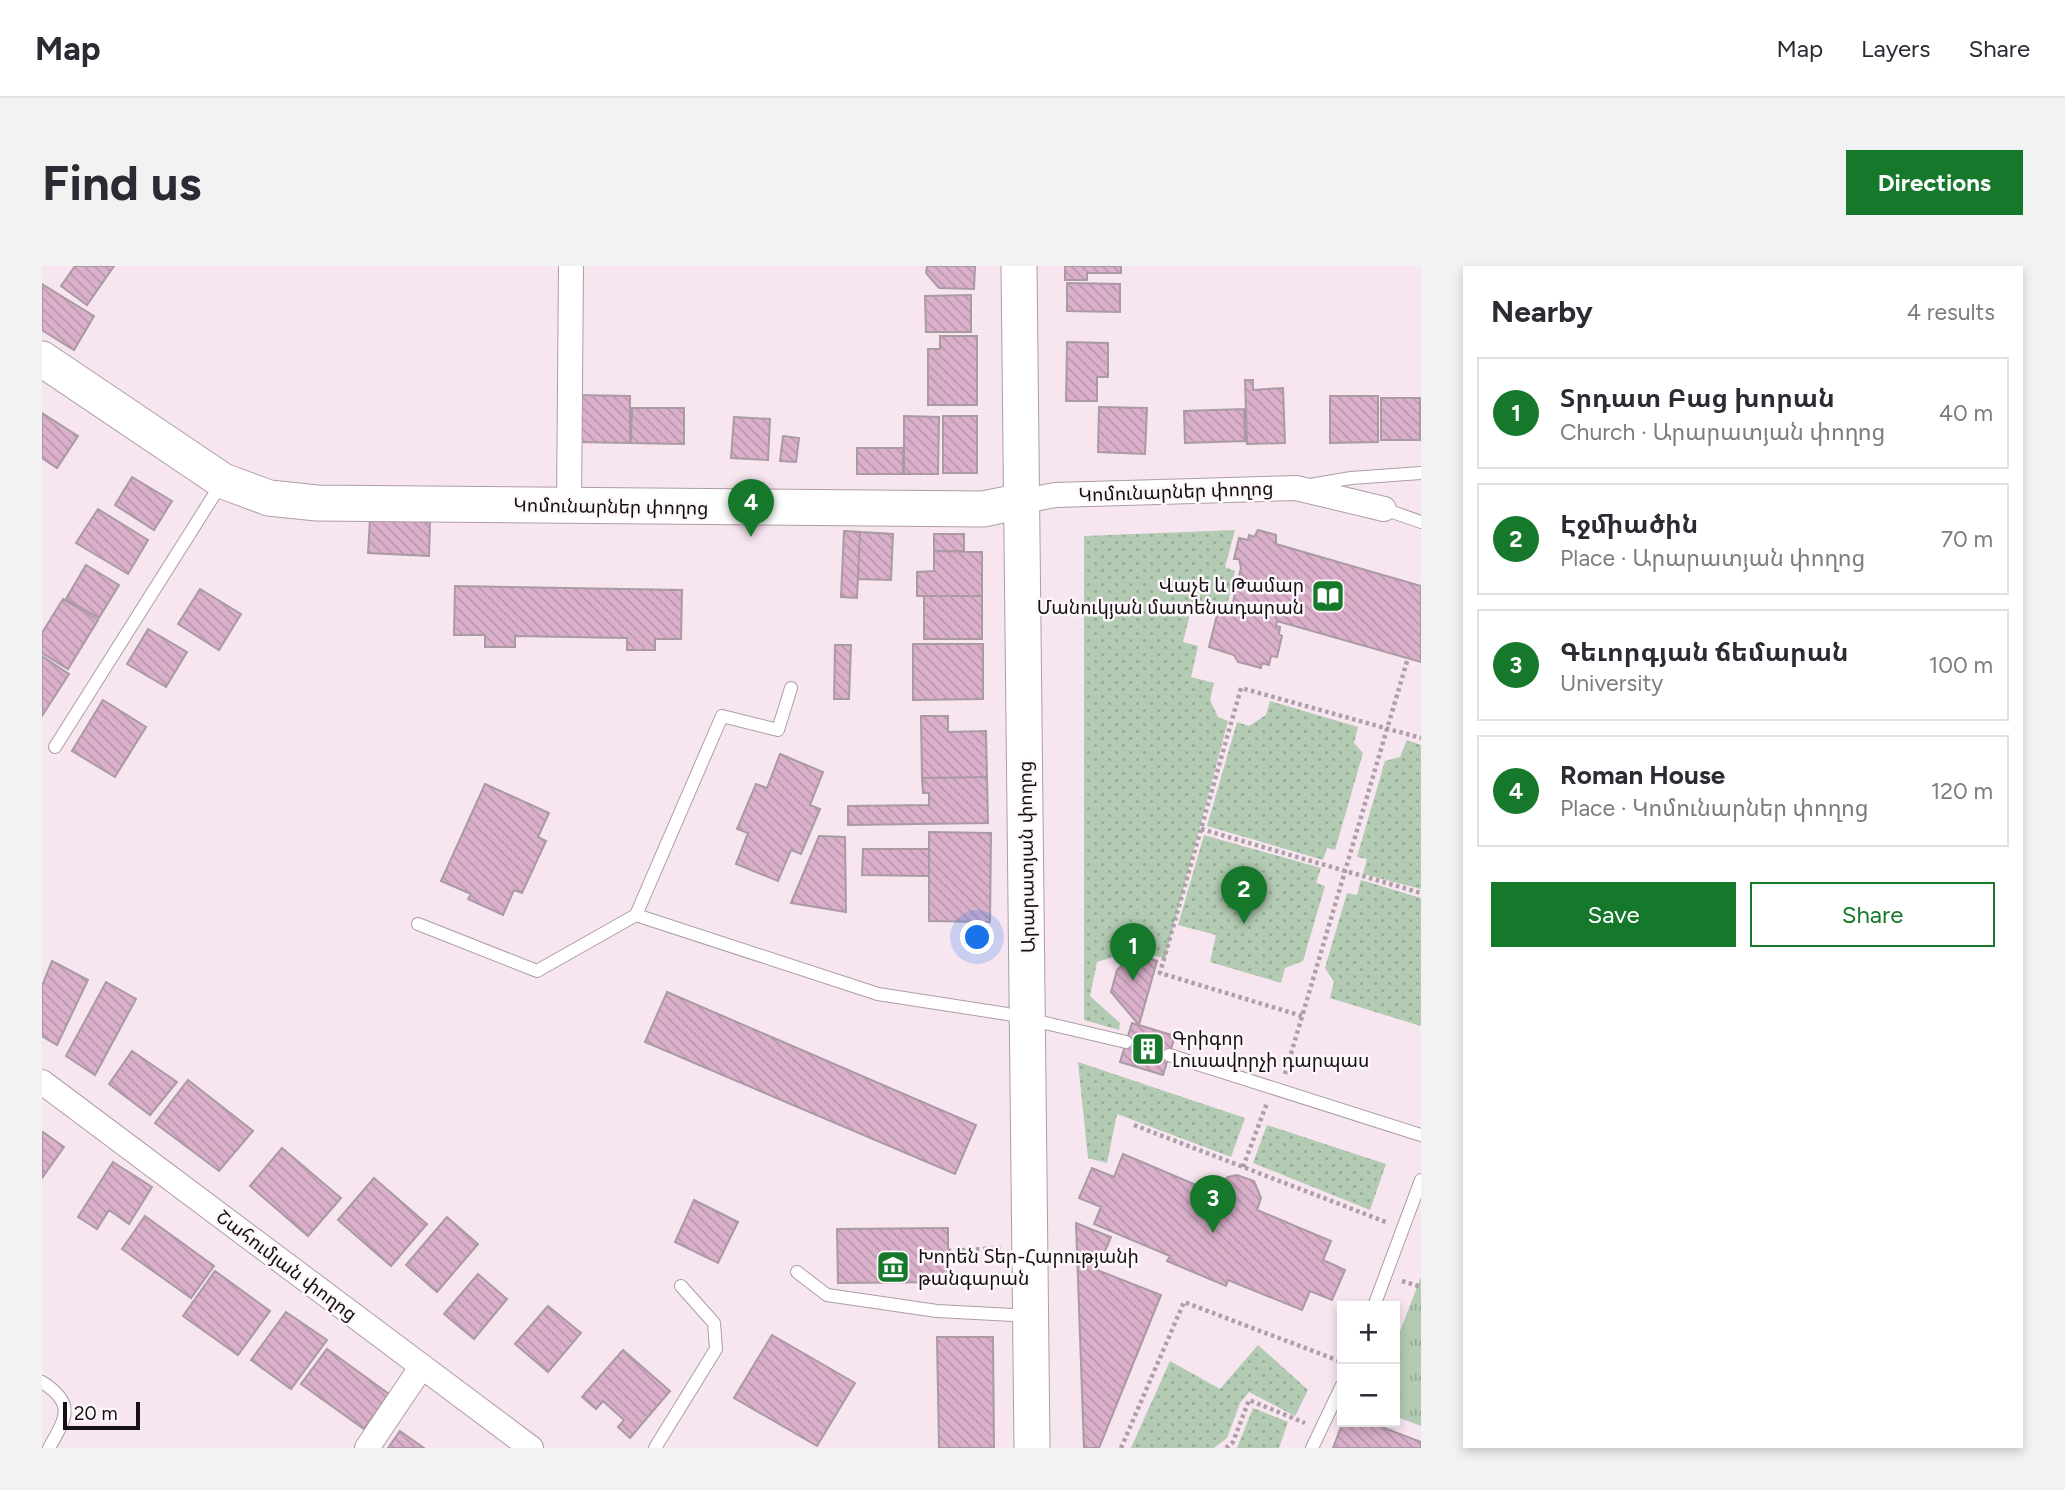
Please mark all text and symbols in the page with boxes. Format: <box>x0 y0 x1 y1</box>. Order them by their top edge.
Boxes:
text: Map <box>35 29 101 68</box>
text: Map <box>1776 34 1823 63</box>
text: Layers <box>1861 34 1930 63</box>
text: Share <box>1968 34 2030 63</box>
button: Directions <box>1846 150 2023 215</box>
text: Find us <box>42 153 201 212</box>
text: Nearby <box>1491 293 1593 330</box>
text: 4 results <box>1907 298 1995 326</box>
text: Տրդատ Բաց խորան <box>1560 382 1835 414</box>
text: 1 <box>1511 399 1521 427</box>
text: 40 m <box>1939 399 1993 427</box>
text: Church · Արարատյան փողոց <box>1560 418 1885 446</box>
street label: Կոմունարներ փողոց <box>1078 477 1274 506</box>
pin: 4 <box>728 479 774 537</box>
street label: Կոմունարներ փողոց <box>513 493 709 520</box>
text: Էջմիածին <box>1560 508 1698 540</box>
text: 2 <box>1509 525 1523 553</box>
text: 70 m <box>1941 525 1993 553</box>
text: Place · Արարատյան փողոց <box>1560 544 1865 572</box>
place label: Վաչե և Թամար Մանուկյան մատենադարան <box>1037 574 1304 619</box>
library icon: Վաչե և Թամար Մանուկյան մատենադարան <box>1309 577 1347 615</box>
text: Գեւորգյան ճեմարան <box>1560 636 1849 668</box>
text: 3 <box>1510 651 1522 679</box>
text: 100 m <box>1929 651 1993 679</box>
text: University <box>1560 669 1663 697</box>
text: Roman House <box>1560 759 1725 791</box>
street label: Արարատյան փողոց <box>1013 761 1040 953</box>
text: 4 <box>1509 777 1523 805</box>
text: 120 m <box>1931 777 1993 805</box>
text: Place · Կոմունարներ փողոց <box>1560 794 1868 822</box>
pin: 2 <box>1221 866 1267 924</box>
button: Save <box>1491 882 1736 947</box>
button: Share <box>1750 882 1995 947</box>
your location <box>960 920 994 954</box>
pin: 1 <box>1110 923 1156 981</box>
place label: Գրիգոր Լուսավորչի դարպաս <box>1172 1027 1369 1072</box>
building icon: Գրիգոր Լուսավորչի դարպաս <box>1129 1030 1167 1068</box>
pin: 3 <box>1190 1175 1236 1233</box>
street label: Շահումյան փողոց <box>212 1205 362 1326</box>
place label: Խորեն Տեր-Հարությանի թանգարան <box>918 1245 1139 1290</box>
museum icon: Խորեն Տեր-Հարությանի թանգարան <box>874 1248 912 1286</box>
map controls <box>1337 1301 1400 1427</box>
button: + <box>1337 1301 1400 1364</box>
button: − <box>1337 1364 1400 1427</box>
scale bar <box>63 1399 140 1431</box>
text: 20 m <box>74 1402 118 1425</box>

